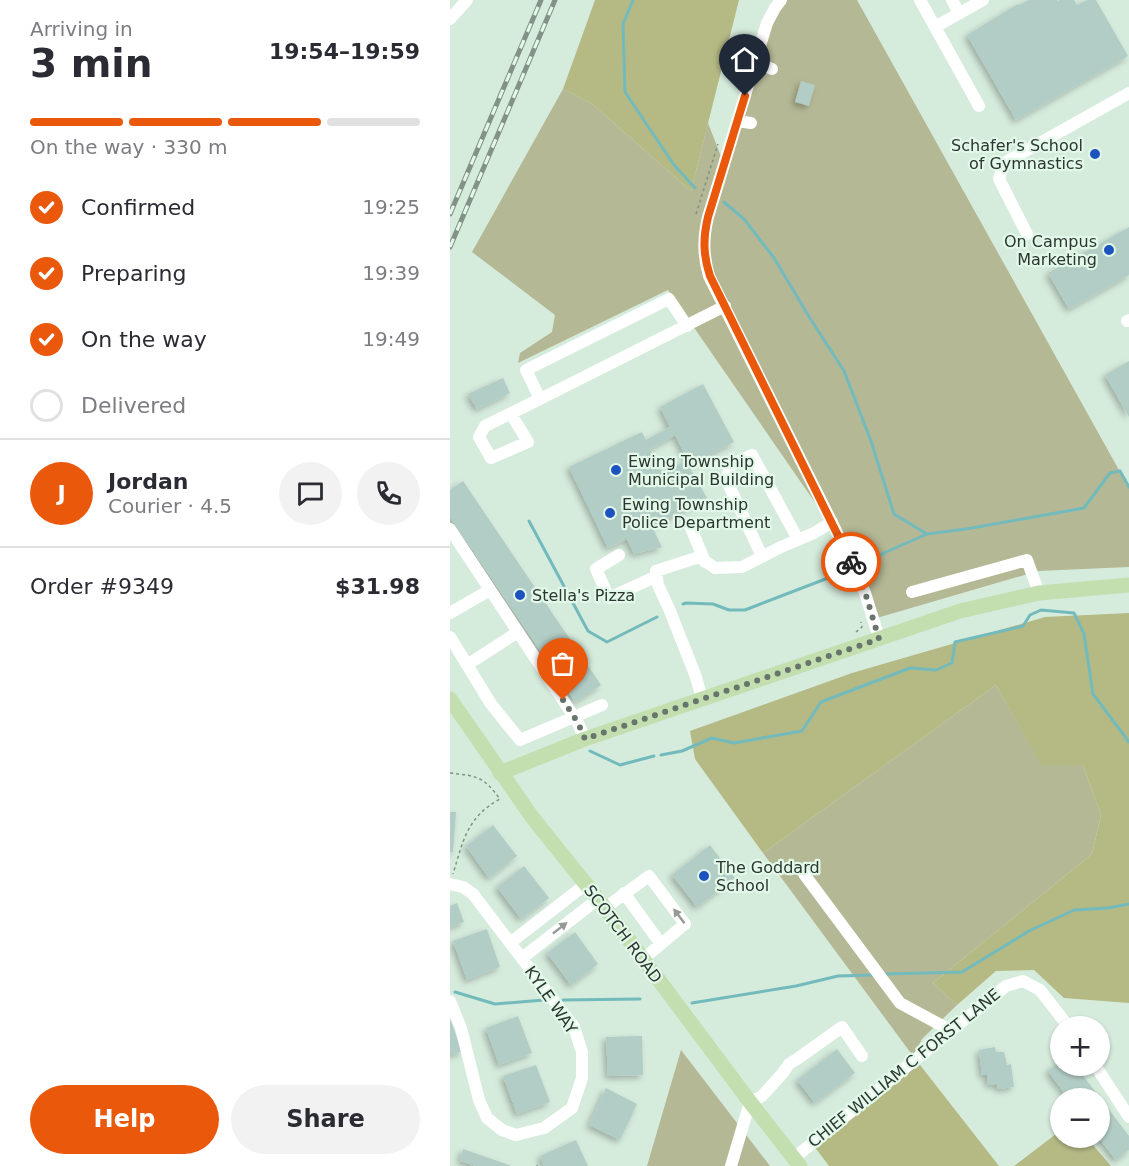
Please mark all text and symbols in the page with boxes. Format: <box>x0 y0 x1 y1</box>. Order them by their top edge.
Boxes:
text: Arriving in <box>30 17 133 41</box>
pin <box>719 34 770 96</box>
text: 19:54–19:59 <box>269 39 420 64</box>
text: 3 min <box>30 41 152 86</box>
icon: home <box>728 43 761 76</box>
text: On the way · 330 m <box>30 135 228 159</box>
place label: Schafer's School of Gymnastics <box>951 136 1083 173</box>
marker: Schafer's School of Gymnastics <box>1088 147 1102 161</box>
icon: check <box>30 191 63 224</box>
text: Confirmed <box>81 195 195 220</box>
text: 19:25 <box>362 195 420 219</box>
place label: On Campus Marketing <box>1004 232 1097 269</box>
marker: On Campus Marketing <box>1102 243 1116 257</box>
icon: check <box>30 257 63 290</box>
text: Preparing <box>81 261 187 286</box>
text: 19:39 <box>362 261 420 285</box>
icon: check <box>30 323 63 356</box>
text: On the way <box>81 327 207 352</box>
text: 19:49 <box>362 327 420 351</box>
text: Delivered <box>81 393 186 418</box>
place label: Ewing Township Municipal Building <box>628 452 774 489</box>
button: chat <box>279 462 342 525</box>
button: phone <box>357 462 420 525</box>
marker: Ewing Township Municipal Building <box>609 463 623 477</box>
text: Jordan <box>108 469 188 494</box>
text: J <box>57 481 66 506</box>
text: Courier · 4.5 <box>108 494 232 518</box>
place label: Ewing Township Police Department <box>622 495 770 532</box>
marker: Ewing Township Police Department <box>603 506 617 520</box>
courier <box>821 532 881 592</box>
icon: bike <box>835 546 868 579</box>
text: Order #9349 <box>30 574 174 599</box>
text: $31.98 <box>335 574 420 599</box>
place label: Stella's Pizza <box>532 586 635 605</box>
marker: Stella's Pizza <box>513 588 527 602</box>
pin <box>537 638 588 700</box>
icon: bag <box>546 647 579 680</box>
place label: The Goddard School <box>715 858 820 895</box>
marker: The Goddard School <box>697 869 711 883</box>
street label: SCOTCH ROAD <box>580 881 666 987</box>
one-way arrow <box>673 908 685 924</box>
one-way arrow <box>552 923 567 935</box>
street label: KYLE WAY <box>521 963 581 1038</box>
street label: CHIEF WILLIAM C FORST LANE <box>804 985 1004 1151</box>
map controls <box>1050 1016 1110 1148</box>
button: + <box>1050 1016 1110 1076</box>
button: Help <box>30 1085 219 1154</box>
button: Share <box>231 1085 420 1154</box>
button: − <box>1050 1088 1110 1148</box>

